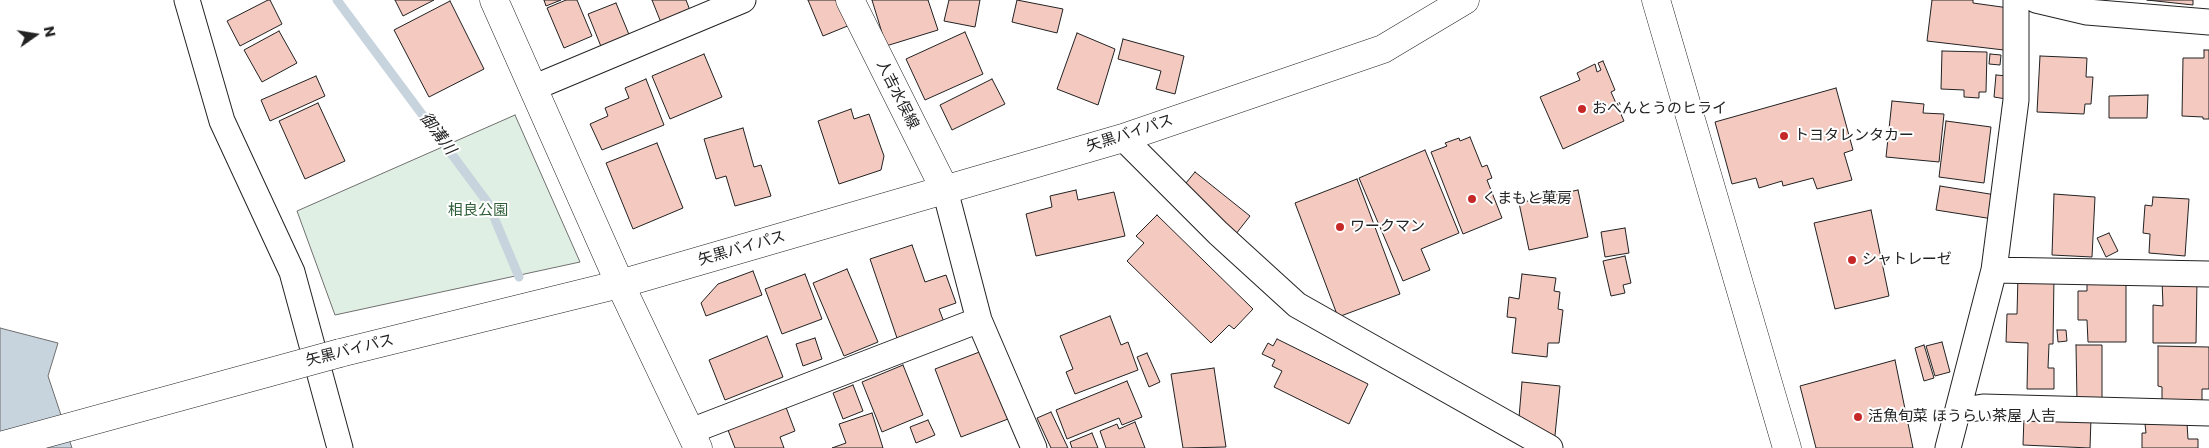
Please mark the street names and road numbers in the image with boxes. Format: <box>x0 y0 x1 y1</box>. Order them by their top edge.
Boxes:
street label: 人吉水俣線 <box>872 58 922 132</box>
street label: 矢黒バイパス <box>1084 112 1176 156</box>
street label: 矢黒バイパス <box>696 228 788 270</box>
street label: 矢黒バイパス <box>304 331 396 371</box>

